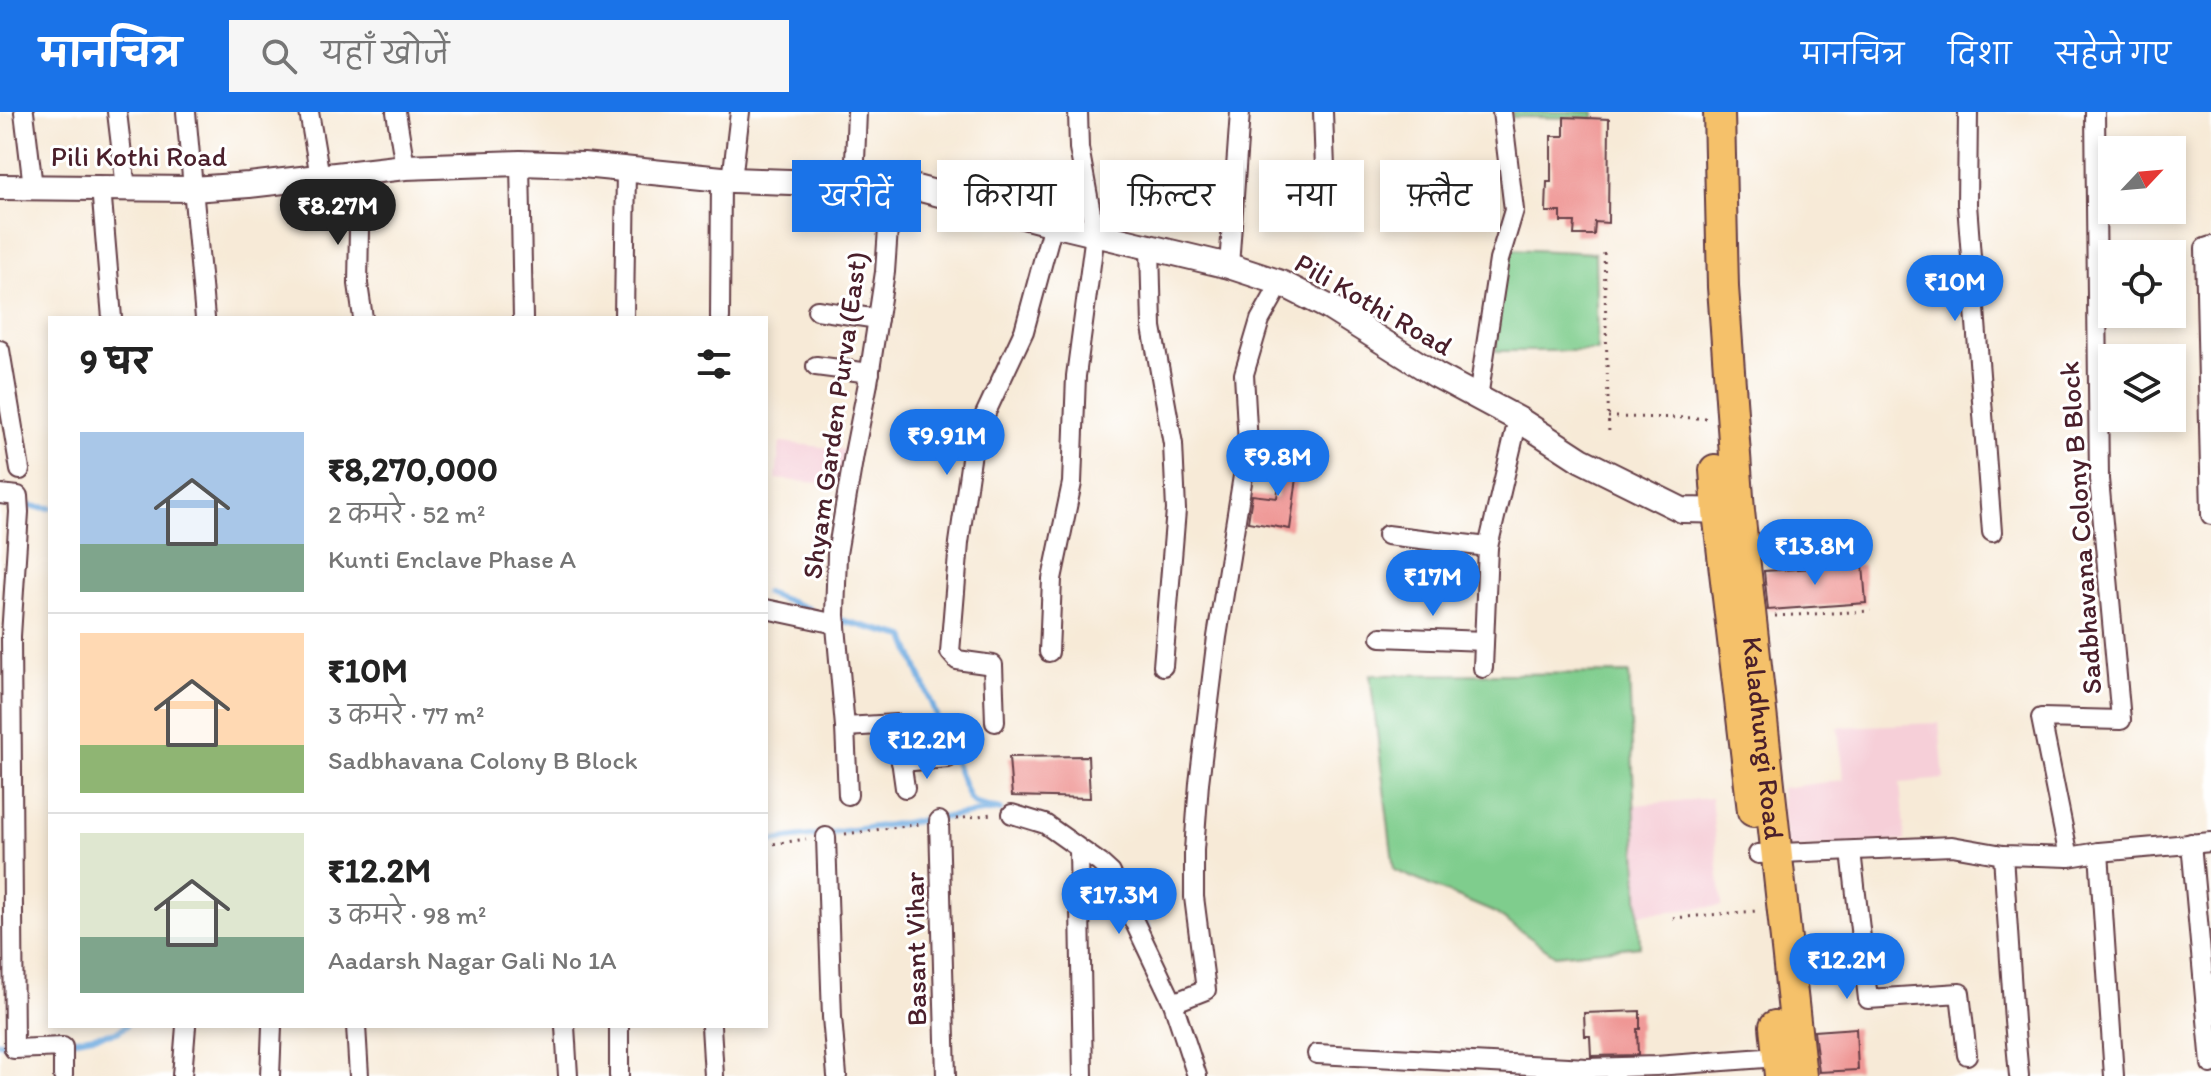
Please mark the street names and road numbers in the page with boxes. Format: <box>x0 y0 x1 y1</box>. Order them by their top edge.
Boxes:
street label: Pili Kothi Road <box>51 139 228 173</box>
street label: Pili Kothi Road <box>1289 245 1459 363</box>
street label: Shyam Garden Purva (East) <box>794 249 874 581</box>
street label: Sadbhavana Colony B Block <box>2051 360 2109 696</box>
street label: Kaladhungi Road <box>1736 635 1792 841</box>
street label: Basant Vihar <box>897 871 933 1027</box>

